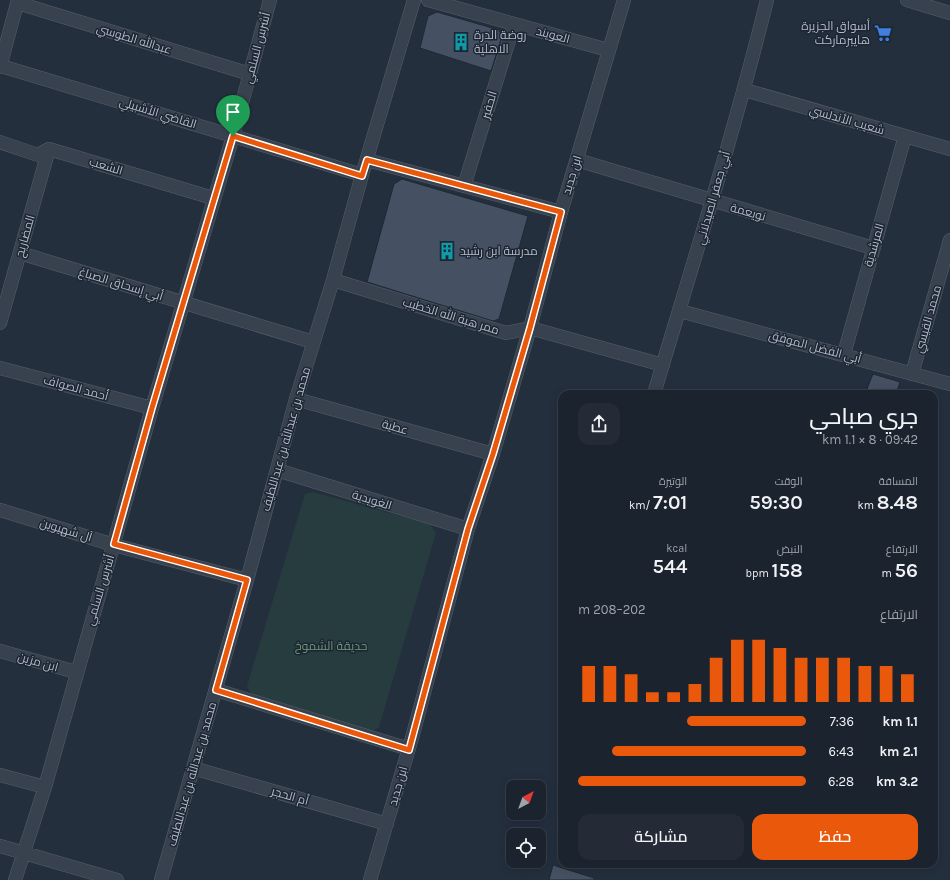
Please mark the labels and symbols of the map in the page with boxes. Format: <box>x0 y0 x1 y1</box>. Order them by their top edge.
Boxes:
street label: أشرس السلمي <box>240 11 276 86</box>
place label: أسواق الجزيرة هايبرماركت <box>801 18 870 47</box>
street label: عبدالله الطوسي <box>94 20 173 60</box>
supermarket icon: أسواق الجزيرة هايبرماركت <box>873 23 893 43</box>
street label: العويند <box>535 24 571 46</box>
place label: روضة الدرة الاهلية <box>474 28 526 56</box>
building icon: روضة الدرة الاهلية <box>451 32 471 52</box>
street label: الحفير <box>478 89 500 122</box>
street label: القاضي الأشبيلي <box>117 95 198 134</box>
pin <box>216 95 250 136</box>
street label: شعيب الأندلسي <box>807 103 886 140</box>
street label: أبي جعفر الصيدلاني <box>692 149 736 247</box>
street label: الشعب <box>88 154 124 178</box>
street label: ابن جديد <box>559 154 585 196</box>
street label: نويعمة <box>729 200 767 224</box>
street label: المضاريح <box>12 213 39 259</box>
street label: المرشدية <box>861 222 887 268</box>
building icon: مدرسة ابن رشيد <box>437 241 457 261</box>
place label: مدرسة ابن رشيد <box>460 244 538 258</box>
street label: أبي إسحاق الصباغ <box>76 264 165 306</box>
street label: محمد القيسي <box>912 284 947 355</box>
street label: ممر هبة الله الخطيب <box>401 294 501 337</box>
street label: أبي الفضل الموفق <box>766 327 863 369</box>
street label: محمد بن عبدالله بن عبداللطيف <box>258 365 313 513</box>
street label: أحمد الصواف <box>42 372 110 403</box>
street label: عطية <box>380 417 410 437</box>
street label: الغويدية <box>350 487 394 513</box>
street label: آل شهيوين <box>38 515 95 545</box>
street label: أشرس السلمي <box>82 553 120 628</box>
park label: حديقة الشموخ <box>295 639 367 654</box>
street label: ابن مزين <box>16 650 60 674</box>
street label: محمد بن عبدالله بن عبداللطيف <box>164 700 219 848</box>
street label: ابن جديد <box>386 765 410 807</box>
north arrow <box>506 780 546 820</box>
street label: أم الحجر <box>268 783 311 809</box>

